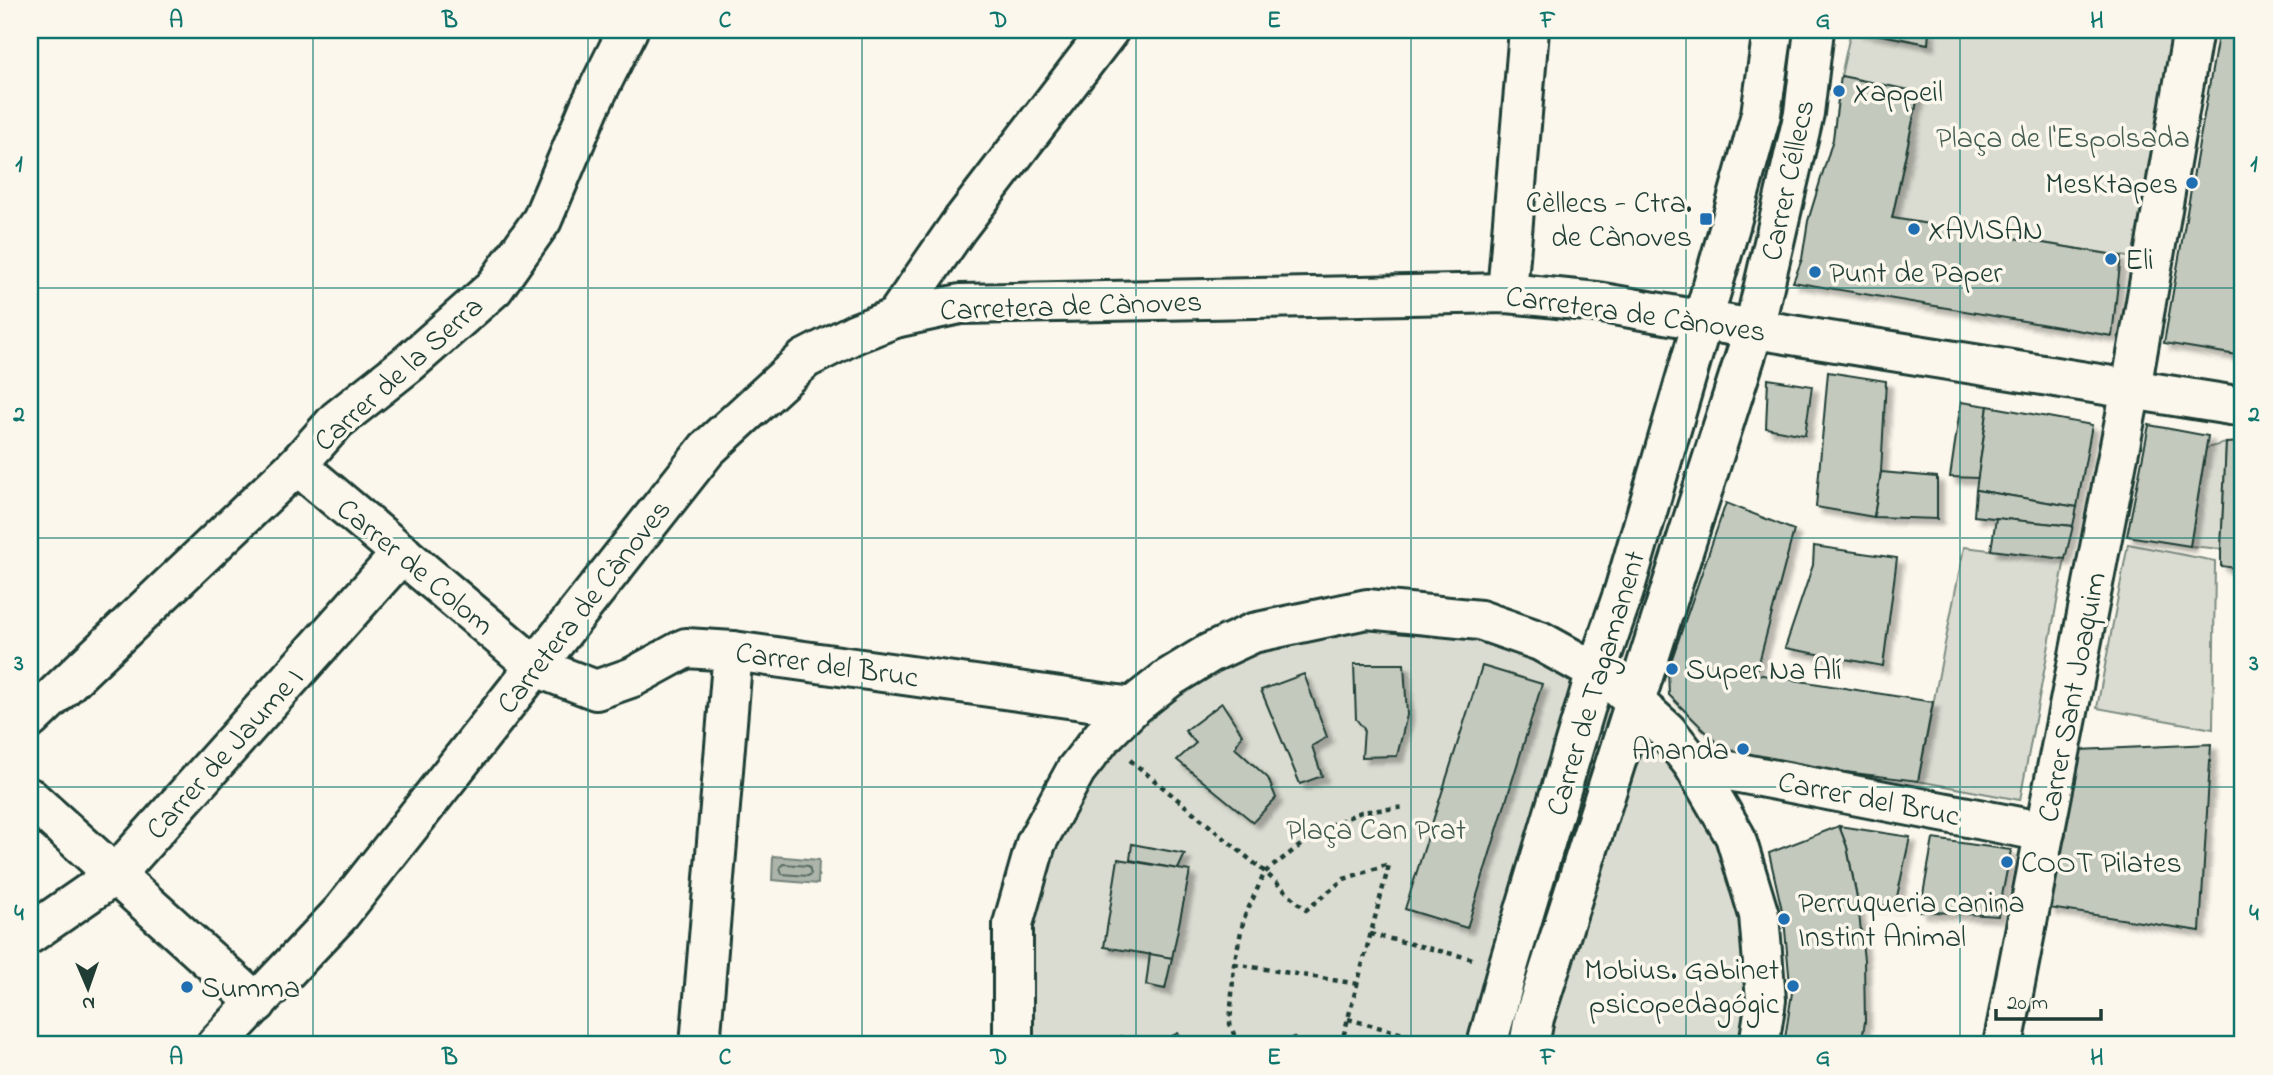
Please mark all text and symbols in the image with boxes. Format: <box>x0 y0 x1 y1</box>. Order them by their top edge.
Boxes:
text: A <box>169 5 183 38</box>
text: B <box>441 5 458 38</box>
text: C <box>719 5 732 38</box>
text: D <box>990 5 1007 38</box>
text: E <box>1267 5 1281 38</box>
text: F <box>1540 5 1556 38</box>
text: G <box>1816 5 1830 38</box>
text: H <box>2090 5 2104 38</box>
place label: Xappeil <box>1853 72 1943 116</box>
marker: Xappeil <box>1831 83 1847 99</box>
street label: Carrer Céllecs <box>1751 96 1828 265</box>
park label: Plaça de l'Espolsada <box>1936 118 2190 162</box>
text: 1 <box>15 149 23 182</box>
text: 1 <box>2250 149 2258 182</box>
place label: MesKtapes <box>2045 164 2178 208</box>
marker: MesKtapes <box>2184 175 2200 191</box>
place label: Cèllecs - Ctra. de Cànoves <box>1526 183 1692 261</box>
place label: XAVISAN <box>1928 210 2043 254</box>
marker: Cèllecs - Ctra. de Cànoves <box>1698 211 1714 227</box>
marker: XAVISAN <box>1906 221 1922 237</box>
place label: Eli <box>2125 240 2154 284</box>
marker: Eli <box>2103 251 2119 267</box>
place label: Punt de Paper <box>1829 253 2003 297</box>
marker: Punt de Paper <box>1807 264 1823 280</box>
street label: Carretera de Cànoves <box>1503 276 1769 356</box>
street label: Carretera de Cànoves <box>939 281 1203 335</box>
street label: Carrer de la Serra <box>305 287 495 464</box>
text: 2 <box>12 399 25 432</box>
text: 2 <box>2247 399 2260 432</box>
street label: Carrer de Colom <box>325 489 503 648</box>
street label: Carretera de Cànoves <box>487 491 683 725</box>
street label: Carrer de Tagamanent <box>1537 546 1659 822</box>
street label: Carrer Sant Joaquim <box>2028 569 2120 826</box>
street label: Carrer del Bruc <box>732 632 922 702</box>
text: 3 <box>13 648 24 681</box>
text: 3 <box>2248 648 2259 681</box>
place label: Super Na Alí <box>1686 650 1842 694</box>
street label: Carrer de Jaume I <box>137 659 316 851</box>
marker: Super Na Alí <box>1664 661 1680 677</box>
place label: Ananda <box>1632 730 1729 774</box>
marker: Ananda <box>1735 741 1751 757</box>
street label: Carrer del Bruc <box>1774 762 1964 840</box>
park label: Plaça Can Prat <box>1286 810 1466 854</box>
place label: COOT Pilates <box>2021 843 2182 887</box>
marker: COOT Pilates <box>1999 854 2015 870</box>
place label: Perruqueria canina Instint Animal <box>1798 883 2025 961</box>
text: 4 <box>14 898 24 931</box>
text: 4 <box>2249 898 2259 931</box>
marker: Perruqueria canina Instint Animal <box>1776 911 1792 927</box>
place label: Mobius. Gabinet psicopedagógic <box>1584 950 1780 1028</box>
north arrow <box>52 953 122 1023</box>
place label: Summa <box>201 968 300 1012</box>
scale bar <box>1996 977 2102 1021</box>
marker: Mobius. Gabinet psicopedagógic <box>1785 978 1801 994</box>
marker: Summa <box>179 979 195 995</box>
text: N <box>81 989 95 1016</box>
text: 20 m <box>2007 989 2048 1019</box>
text: A <box>169 1042 183 1075</box>
text: B <box>441 1042 458 1075</box>
text: C <box>719 1042 732 1075</box>
text: D <box>990 1042 1007 1075</box>
text: E <box>1267 1042 1281 1075</box>
text: F <box>1540 1042 1556 1075</box>
text: G <box>1816 1042 1830 1075</box>
text: H <box>2090 1042 2104 1075</box>

